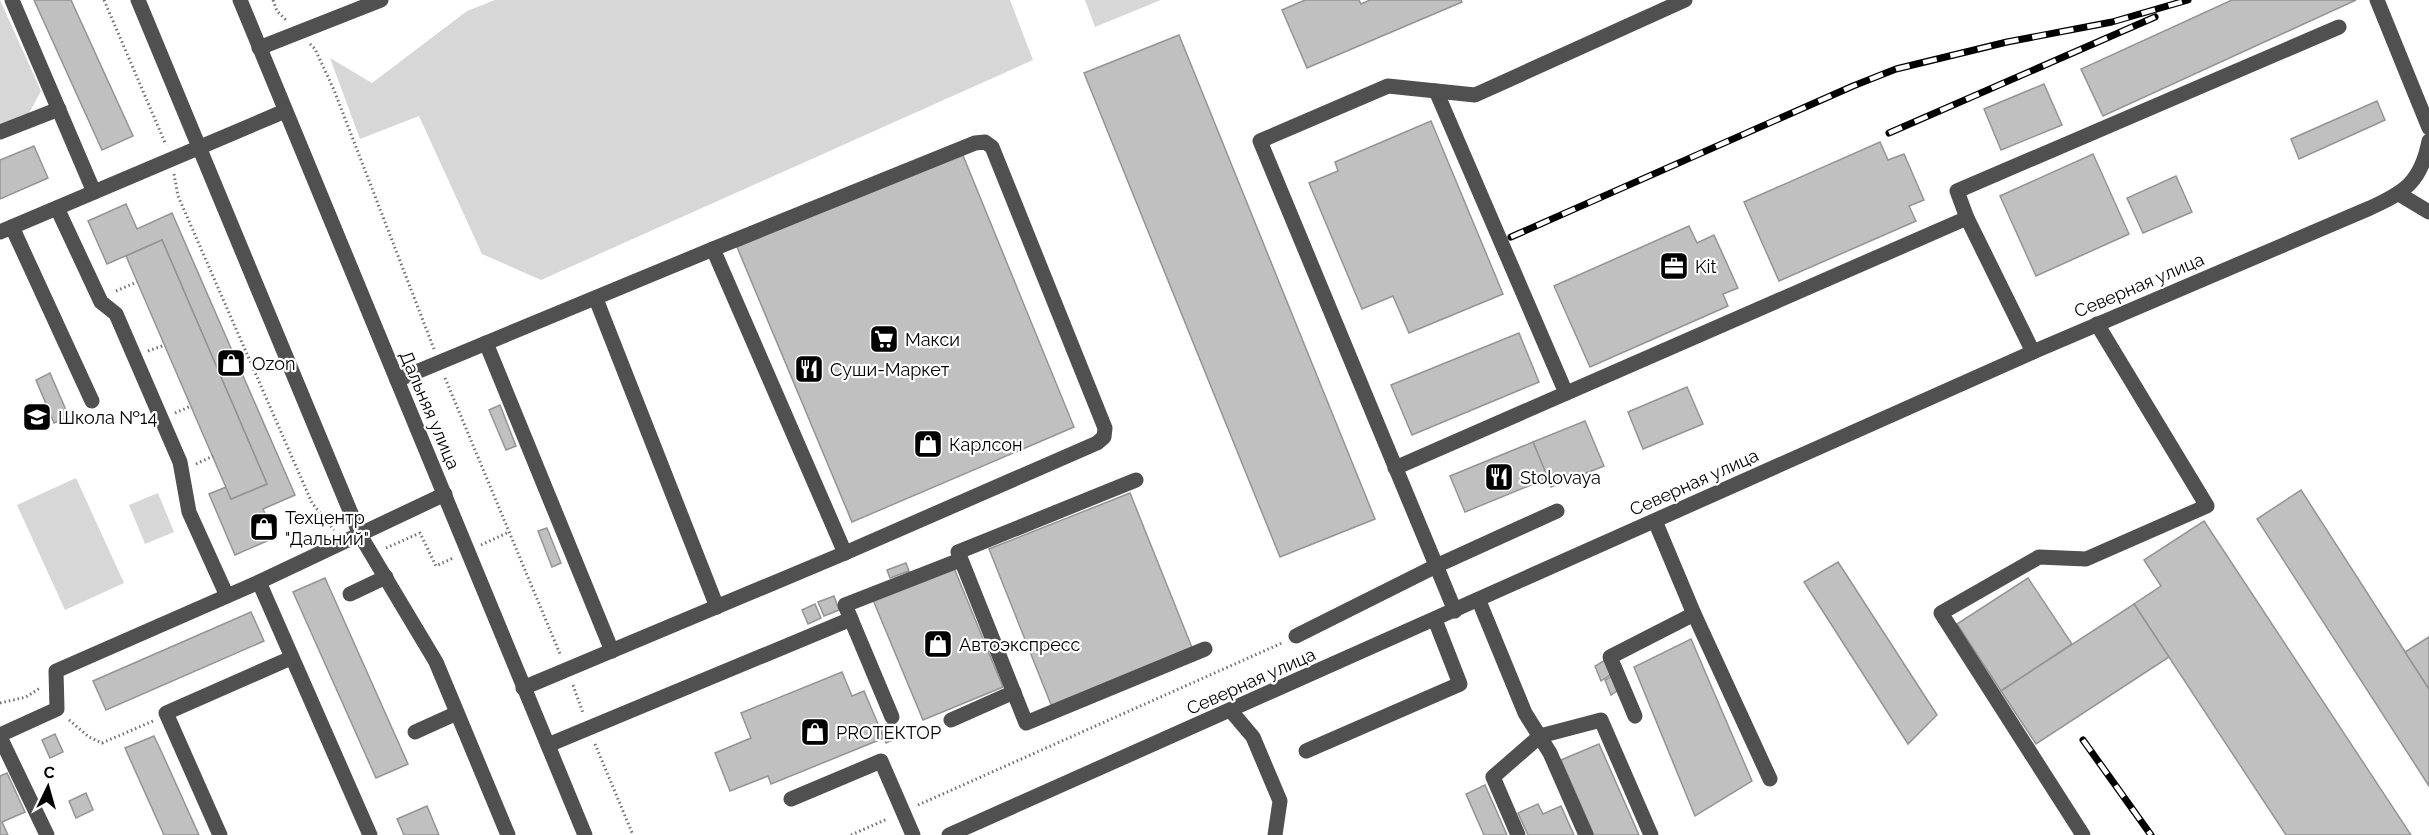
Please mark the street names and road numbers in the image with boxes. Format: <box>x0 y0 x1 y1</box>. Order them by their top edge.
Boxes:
street label: Северная улица <box>2071 248 2207 322</box>
street label: Дальняя улица <box>396 348 464 472</box>
street label: Северная улица <box>1626 444 1762 520</box>
street label: Северная улица <box>1183 643 1319 719</box>

